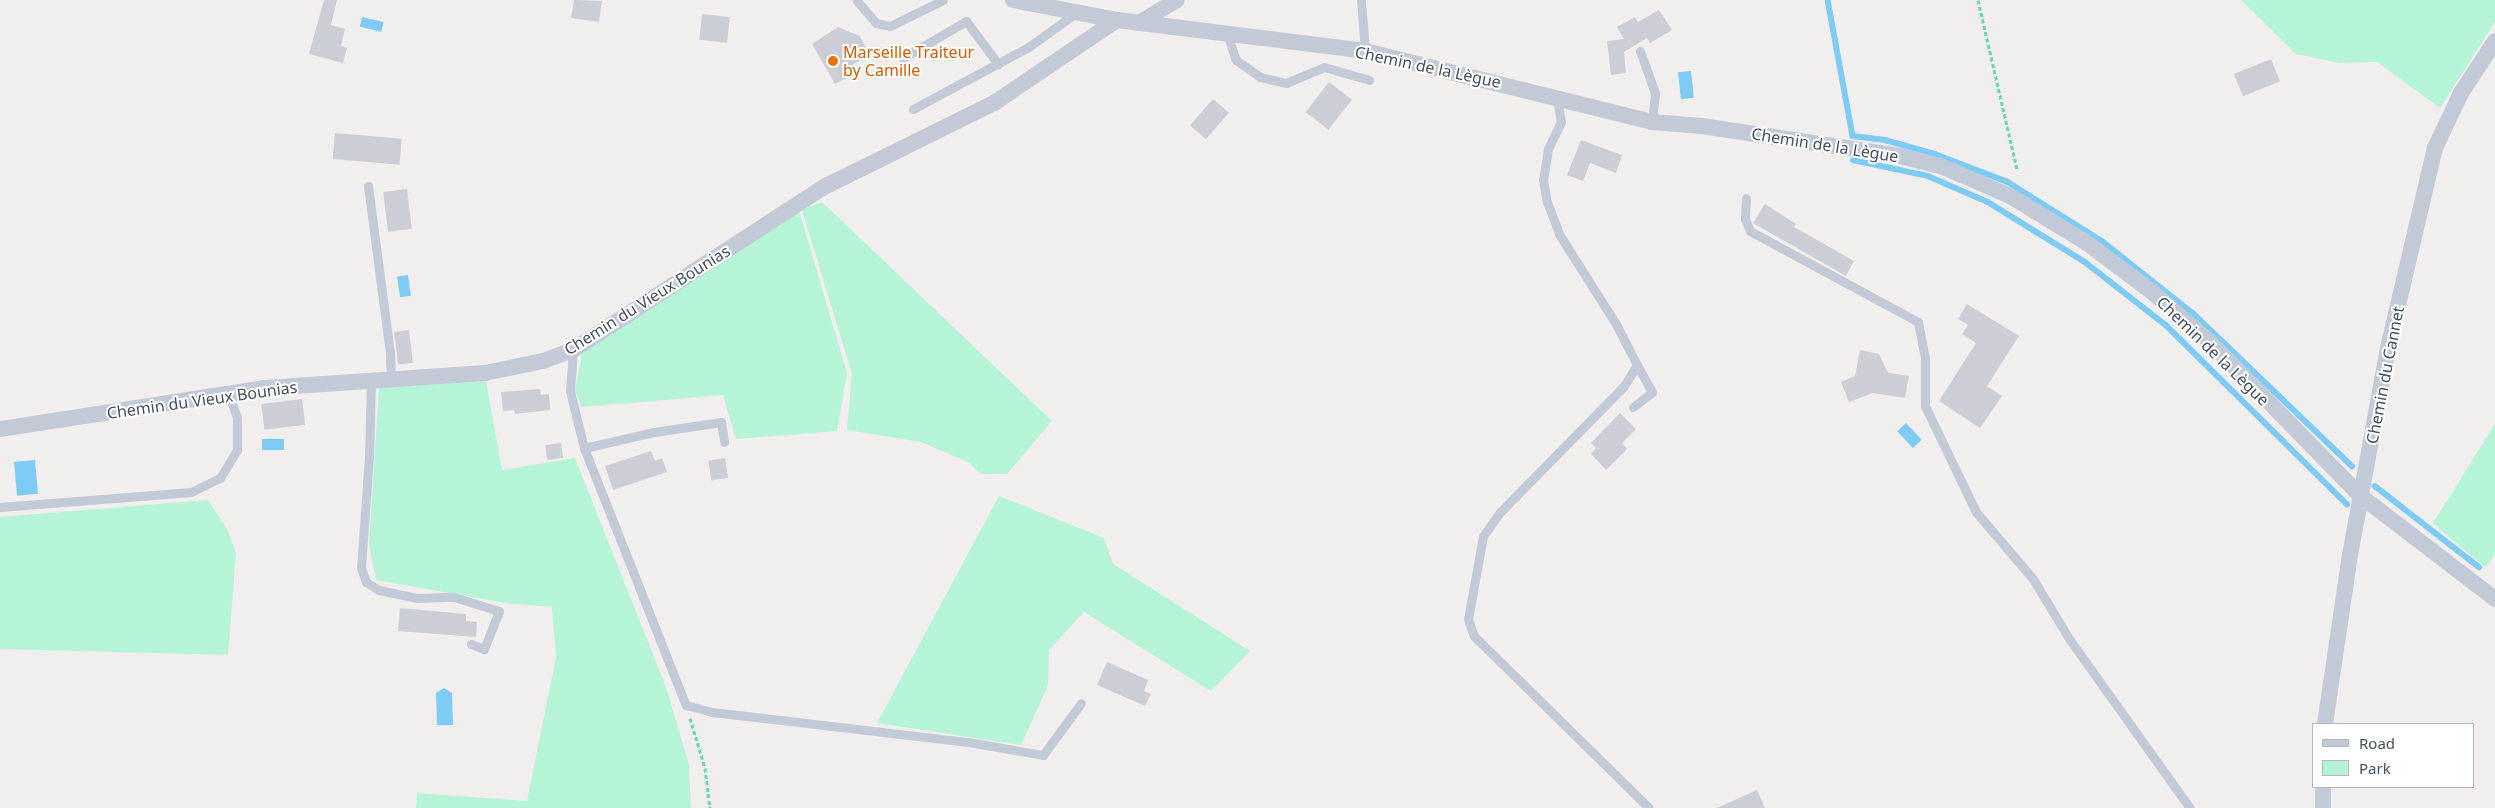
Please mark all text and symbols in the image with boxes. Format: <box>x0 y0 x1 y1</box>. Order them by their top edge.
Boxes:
place label: Marseille Traiteur by Camille <box>843 42 974 80</box>
street label: Chemin de la Lègue <box>1353 42 1503 92</box>
marker: Marseille Traiteur by Camille <box>827 55 839 67</box>
street label: Chemin de la Lègue <box>1750 124 1900 166</box>
street label: Chemin du Vieux Bounias <box>561 241 733 359</box>
street label: Chemin de la Lègue <box>2153 292 2273 410</box>
street label: Chemin du Cannet <box>2362 305 2408 445</box>
street label: Chemin du Vieux Bounias <box>106 377 298 423</box>
legend <box>2312 723 2475 788</box>
text: Road <box>2359 733 2395 753</box>
text: Park <box>2359 758 2391 778</box>

